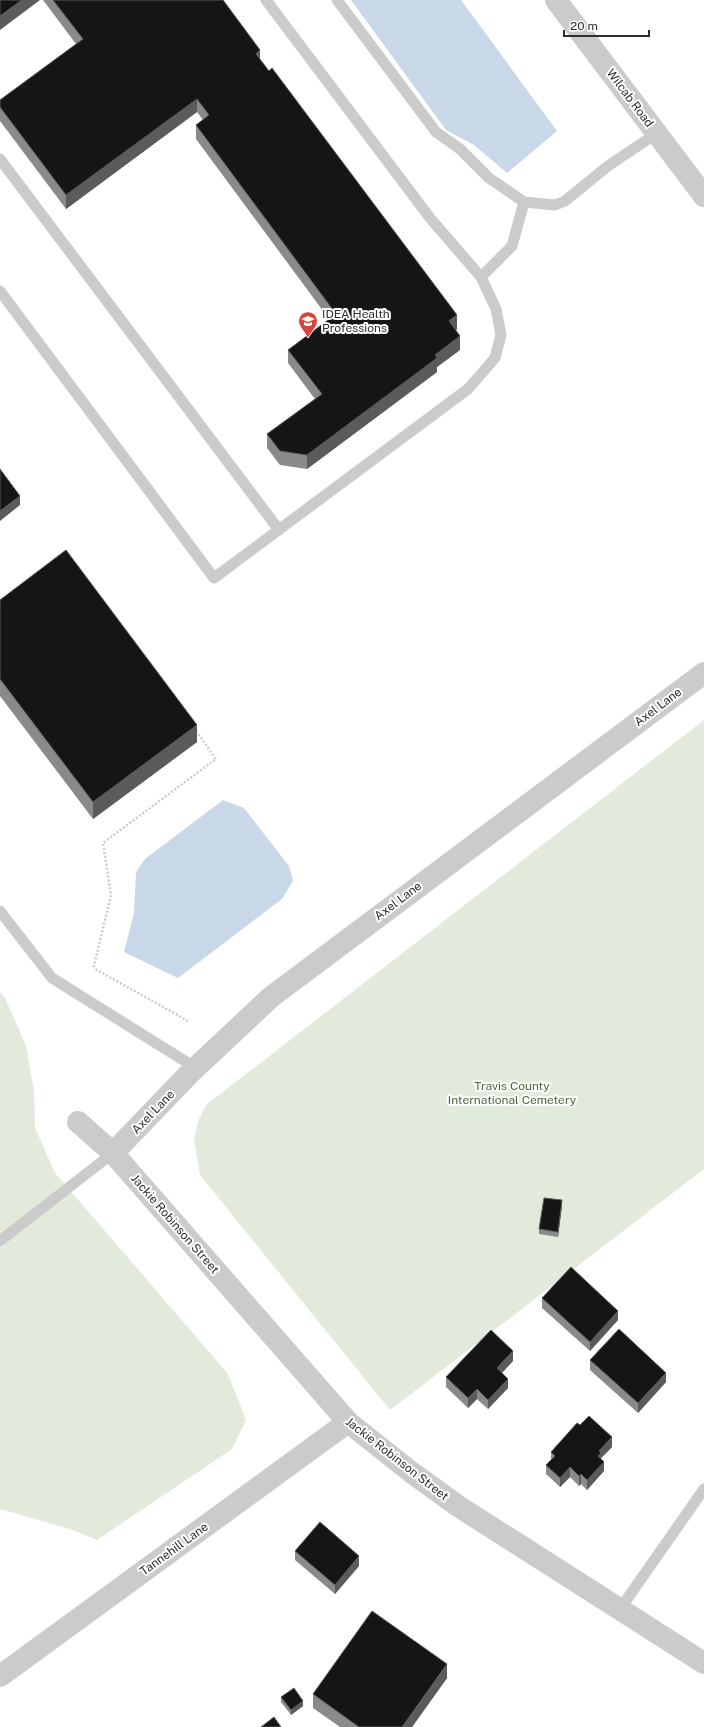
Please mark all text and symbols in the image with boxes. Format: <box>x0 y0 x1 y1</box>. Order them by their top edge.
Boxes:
scale bar <box>564 12 649 38</box>
text: 20 m <box>570 19 598 33</box>
street label: Wilcab Road <box>604 66 656 130</box>
place label: IDEA Health Professions <box>322 307 390 335</box>
school or university icon: IDEA Health Professions <box>297 310 319 338</box>
street label: Axel Lane <box>632 685 684 729</box>
street label: Axel Lane <box>372 879 424 923</box>
park label: Travis County International Cemetery <box>448 1079 577 1107</box>
street label: Axel Lane <box>129 1087 177 1137</box>
street label: Jackie Robinson Street <box>128 1172 222 1277</box>
street label: Jackie Robinson Street <box>343 1415 451 1504</box>
street label: Tannehill Lane <box>137 1519 211 1578</box>

